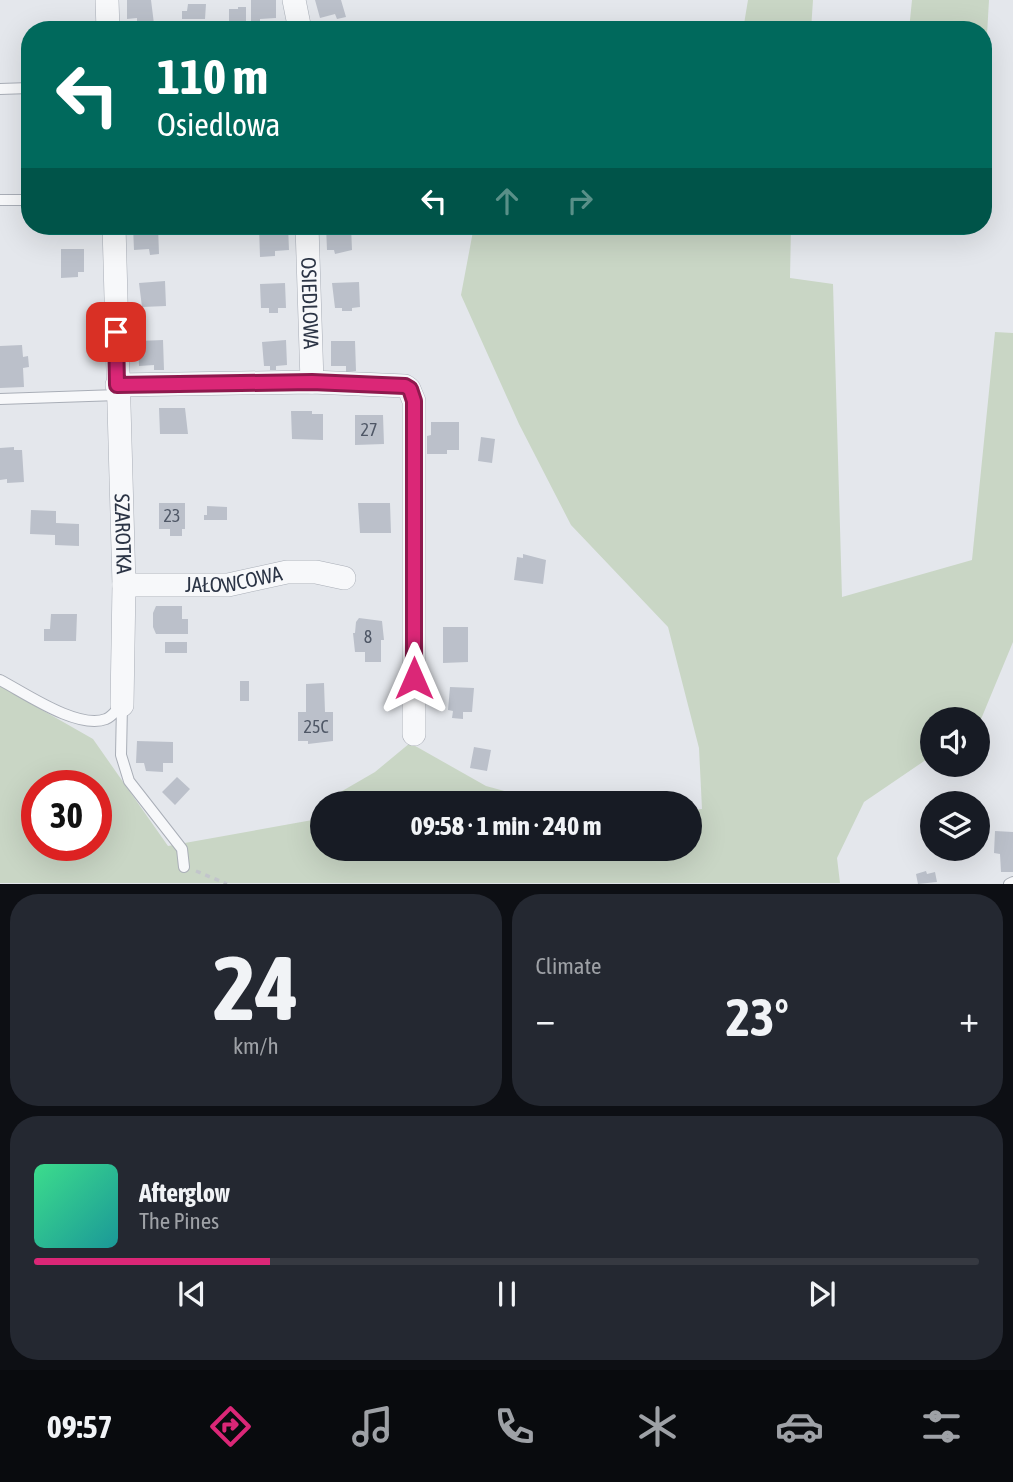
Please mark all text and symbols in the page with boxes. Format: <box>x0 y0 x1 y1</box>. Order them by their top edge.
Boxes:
text: 110 m <box>157 48 268 104</box>
icon: left <box>42 49 133 140</box>
text: Osiedlowa <box>157 106 280 143</box>
icon: left <box>415 182 453 220</box>
icon: ahead <box>488 182 526 220</box>
icon: right <box>561 182 599 220</box>
street label: OSIEDLOWA <box>297 257 324 350</box>
pin <box>86 302 146 362</box>
icon: arrive <box>97 313 135 351</box>
house number: 27 <box>361 419 377 440</box>
street label: SZAROTKA <box>110 493 137 575</box>
house number: 23 <box>164 505 180 526</box>
street label: JAŁOWCOWA <box>185 560 285 597</box>
house number: 8 <box>364 626 372 647</box>
position arrow <box>377 641 451 715</box>
map controls <box>920 707 990 861</box>
button: sound <box>920 707 990 777</box>
house number: 25C <box>303 716 329 737</box>
speed limit sign: 30 <box>21 770 112 861</box>
button: layers <box>920 791 990 861</box>
text: 09:58 · 1 min · 240 m <box>411 811 601 841</box>
text: 24 <box>213 935 299 1039</box>
text: Climate <box>536 953 601 979</box>
text: 23° <box>726 987 789 1047</box>
text: − <box>536 997 555 1040</box>
text: + <box>959 997 979 1040</box>
text: km/h <box>233 1033 279 1059</box>
text: Afterglow <box>139 1178 230 1208</box>
text: The Pines <box>139 1208 219 1234</box>
icon: previous <box>173 1275 211 1313</box>
icon: pause <box>488 1275 526 1313</box>
icon: next <box>803 1275 841 1313</box>
icon: directions <box>206 1402 255 1451</box>
icon: music <box>348 1402 397 1451</box>
icon: phone <box>490 1402 539 1451</box>
icon: climate <box>633 1402 682 1451</box>
icon: car <box>775 1402 824 1451</box>
icon: filters <box>917 1402 966 1451</box>
text: 09:57 <box>47 1408 113 1445</box>

